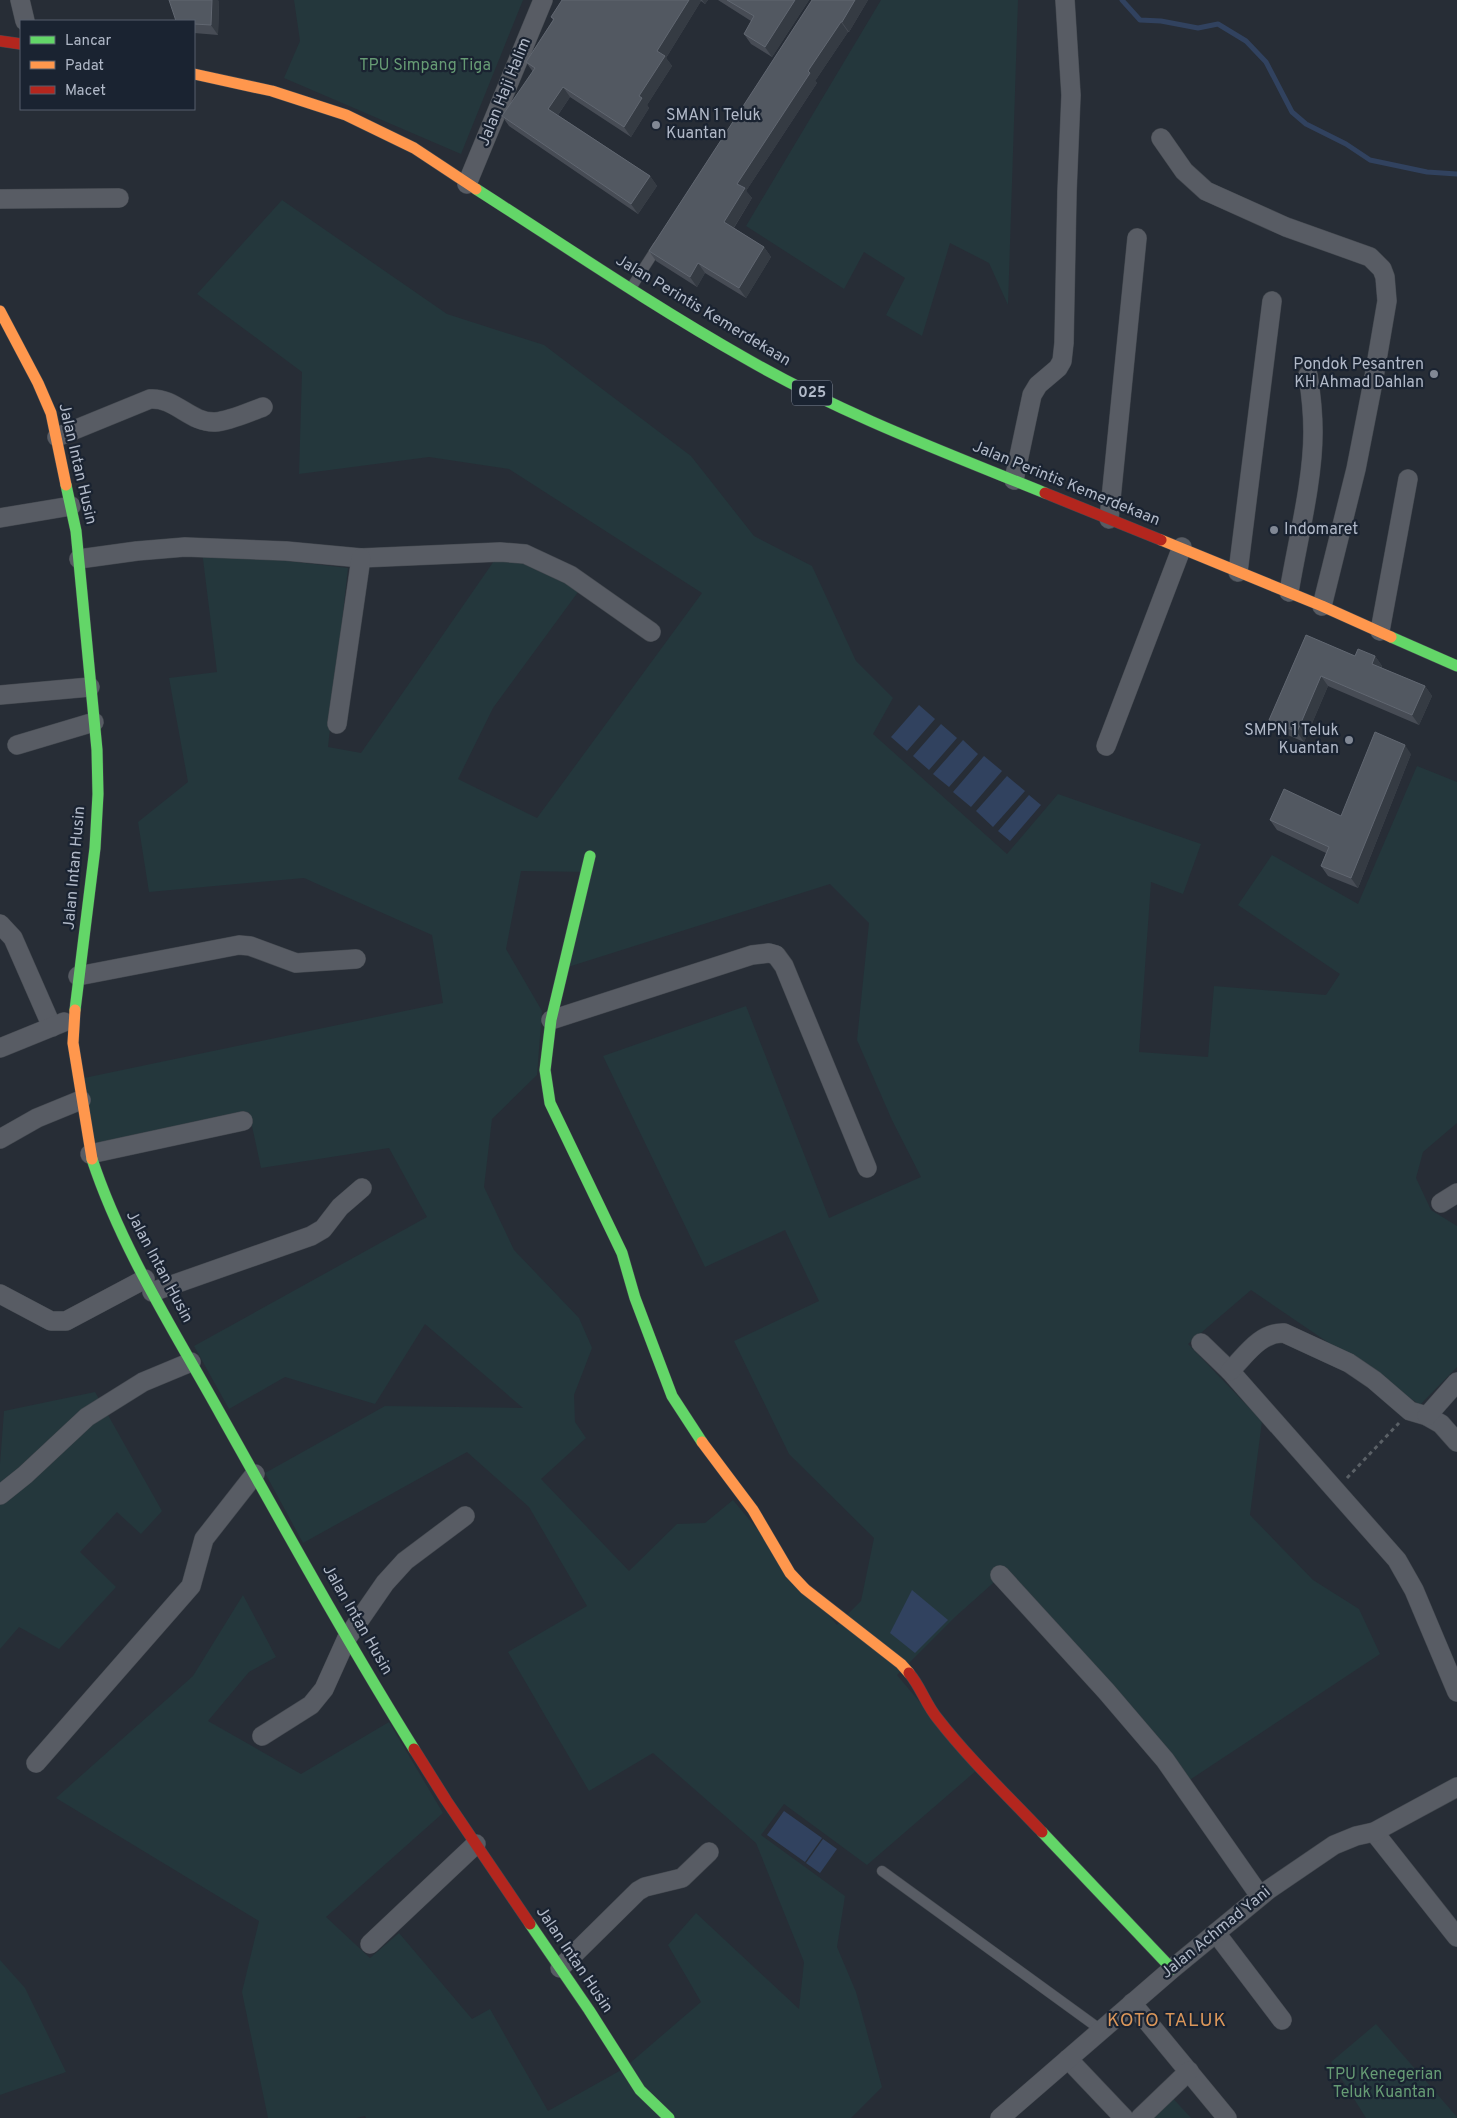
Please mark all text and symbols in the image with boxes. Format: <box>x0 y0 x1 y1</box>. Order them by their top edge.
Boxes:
legend <box>20 20 195 110</box>
text: Lancar <box>65 32 112 51</box>
street label: Jalan Haji Halim <box>474 35 536 149</box>
park label: TPU Simpang Tiga <box>359 56 491 76</box>
text: Padat <box>65 57 104 76</box>
text: Macet <box>65 82 106 101</box>
place label: SMAN 1 Teluk Kuantan <box>666 106 761 144</box>
marker: SMAN 1 Teluk Kuantan <box>650 119 662 131</box>
street label: Jalan Perintis Kemerdekaan <box>612 251 794 371</box>
place label: Pondok Pesantren KH Ahmad Dahlan <box>1293 355 1424 393</box>
marker: Pondok Pesantren KH Ahmad Dahlan <box>1428 368 1440 380</box>
road number: 025 <box>792 380 832 406</box>
street label: Jalan Intan Husin <box>53 401 101 527</box>
street label: Jalan Perintis Kemerdekaan <box>969 437 1163 531</box>
place label: Indomaret <box>1284 520 1358 540</box>
marker: Indomaret <box>1268 524 1280 536</box>
place label: SMPN 1 Teluk Kuantan <box>1244 721 1339 759</box>
marker: SMPN 1 Teluk Kuantan <box>1343 734 1355 746</box>
street label: Jalan Intan Husin <box>60 805 90 931</box>
street label: Jalan Intan Husin <box>121 1208 197 1326</box>
street label: Jalan Intan Husin <box>317 1561 397 1679</box>
street label: Jalan Achmad Yani <box>1157 1883 1275 1983</box>
street label: Jalan Intan Husin <box>531 1903 617 2017</box>
district label: KOTO TALUK <box>1107 2009 1227 2033</box>
park label: TPU Kenegerian Teluk Kuantan <box>1326 2065 1442 2103</box>

